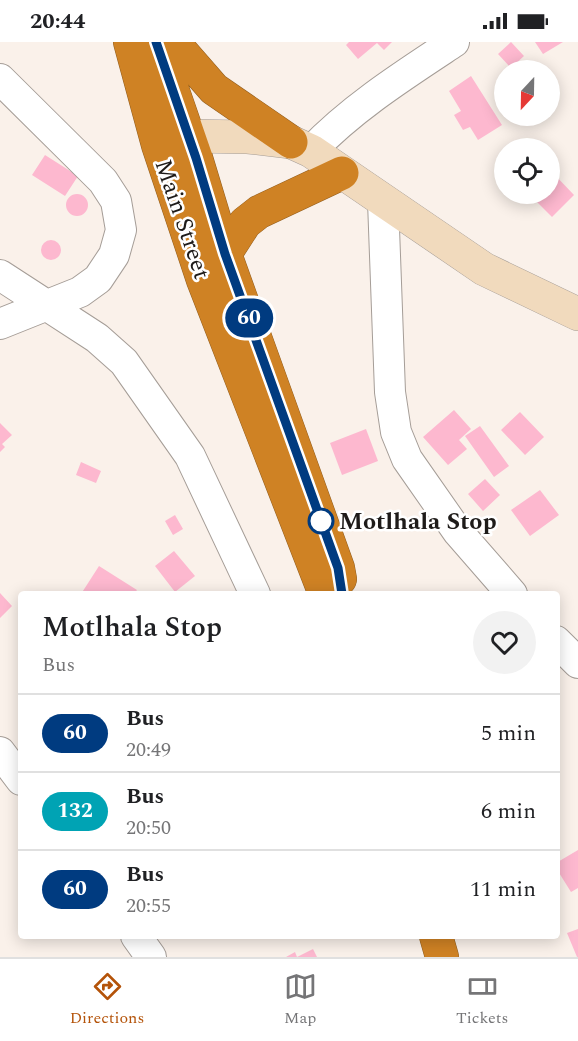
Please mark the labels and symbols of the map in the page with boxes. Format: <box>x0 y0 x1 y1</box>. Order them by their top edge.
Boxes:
north arrow <box>494 60 560 126</box>
street label: Main Street <box>145 154 219 284</box>
line badge: 60 <box>222 298 276 338</box>
place label: Motlhala Stop <box>339 504 497 540</box>
marker: Motlhala Stop <box>308 508 334 534</box>

